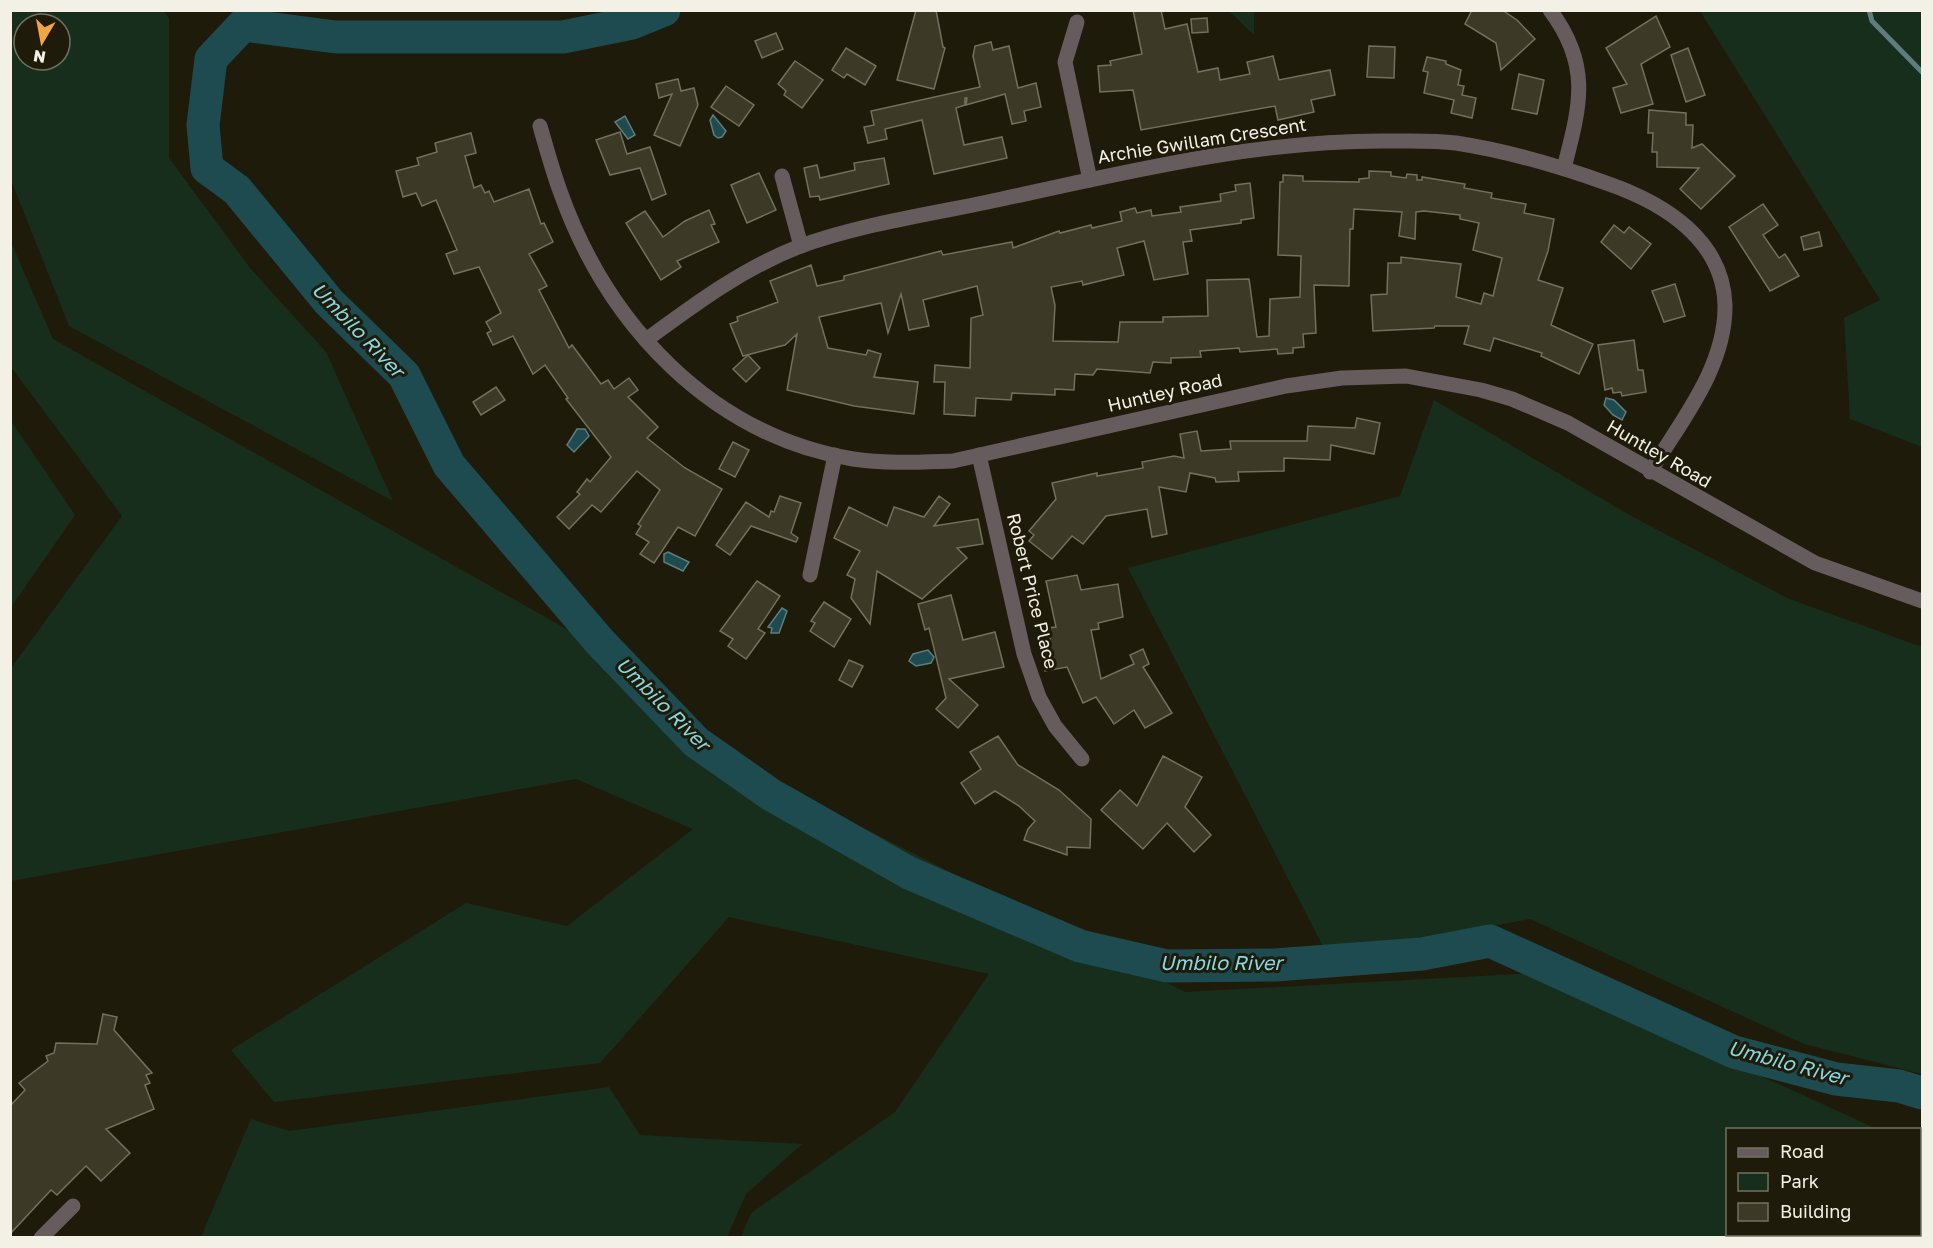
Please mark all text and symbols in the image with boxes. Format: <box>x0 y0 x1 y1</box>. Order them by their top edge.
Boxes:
north arrow <box>12 12 72 72</box>
text: N <box>32 46 47 68</box>
street label: Archie Gwillam Crescent <box>1096 113 1308 167</box>
water label: Umbilo River <box>308 277 412 384</box>
street label: Huntley Road <box>1105 368 1224 416</box>
street label: Huntley Road <box>1603 414 1716 492</box>
street label: Robert Price Place <box>1003 511 1063 671</box>
water label: Umbilo River <box>612 652 718 757</box>
water label: Umbilo River <box>1160 950 1285 974</box>
water label: Umbilo River <box>1726 1035 1854 1090</box>
legend <box>1726 1128 1921 1236</box>
text: Road <box>1780 1140 1824 1162</box>
text: Park <box>1780 1170 1819 1192</box>
text: Building <box>1780 1200 1851 1222</box>

